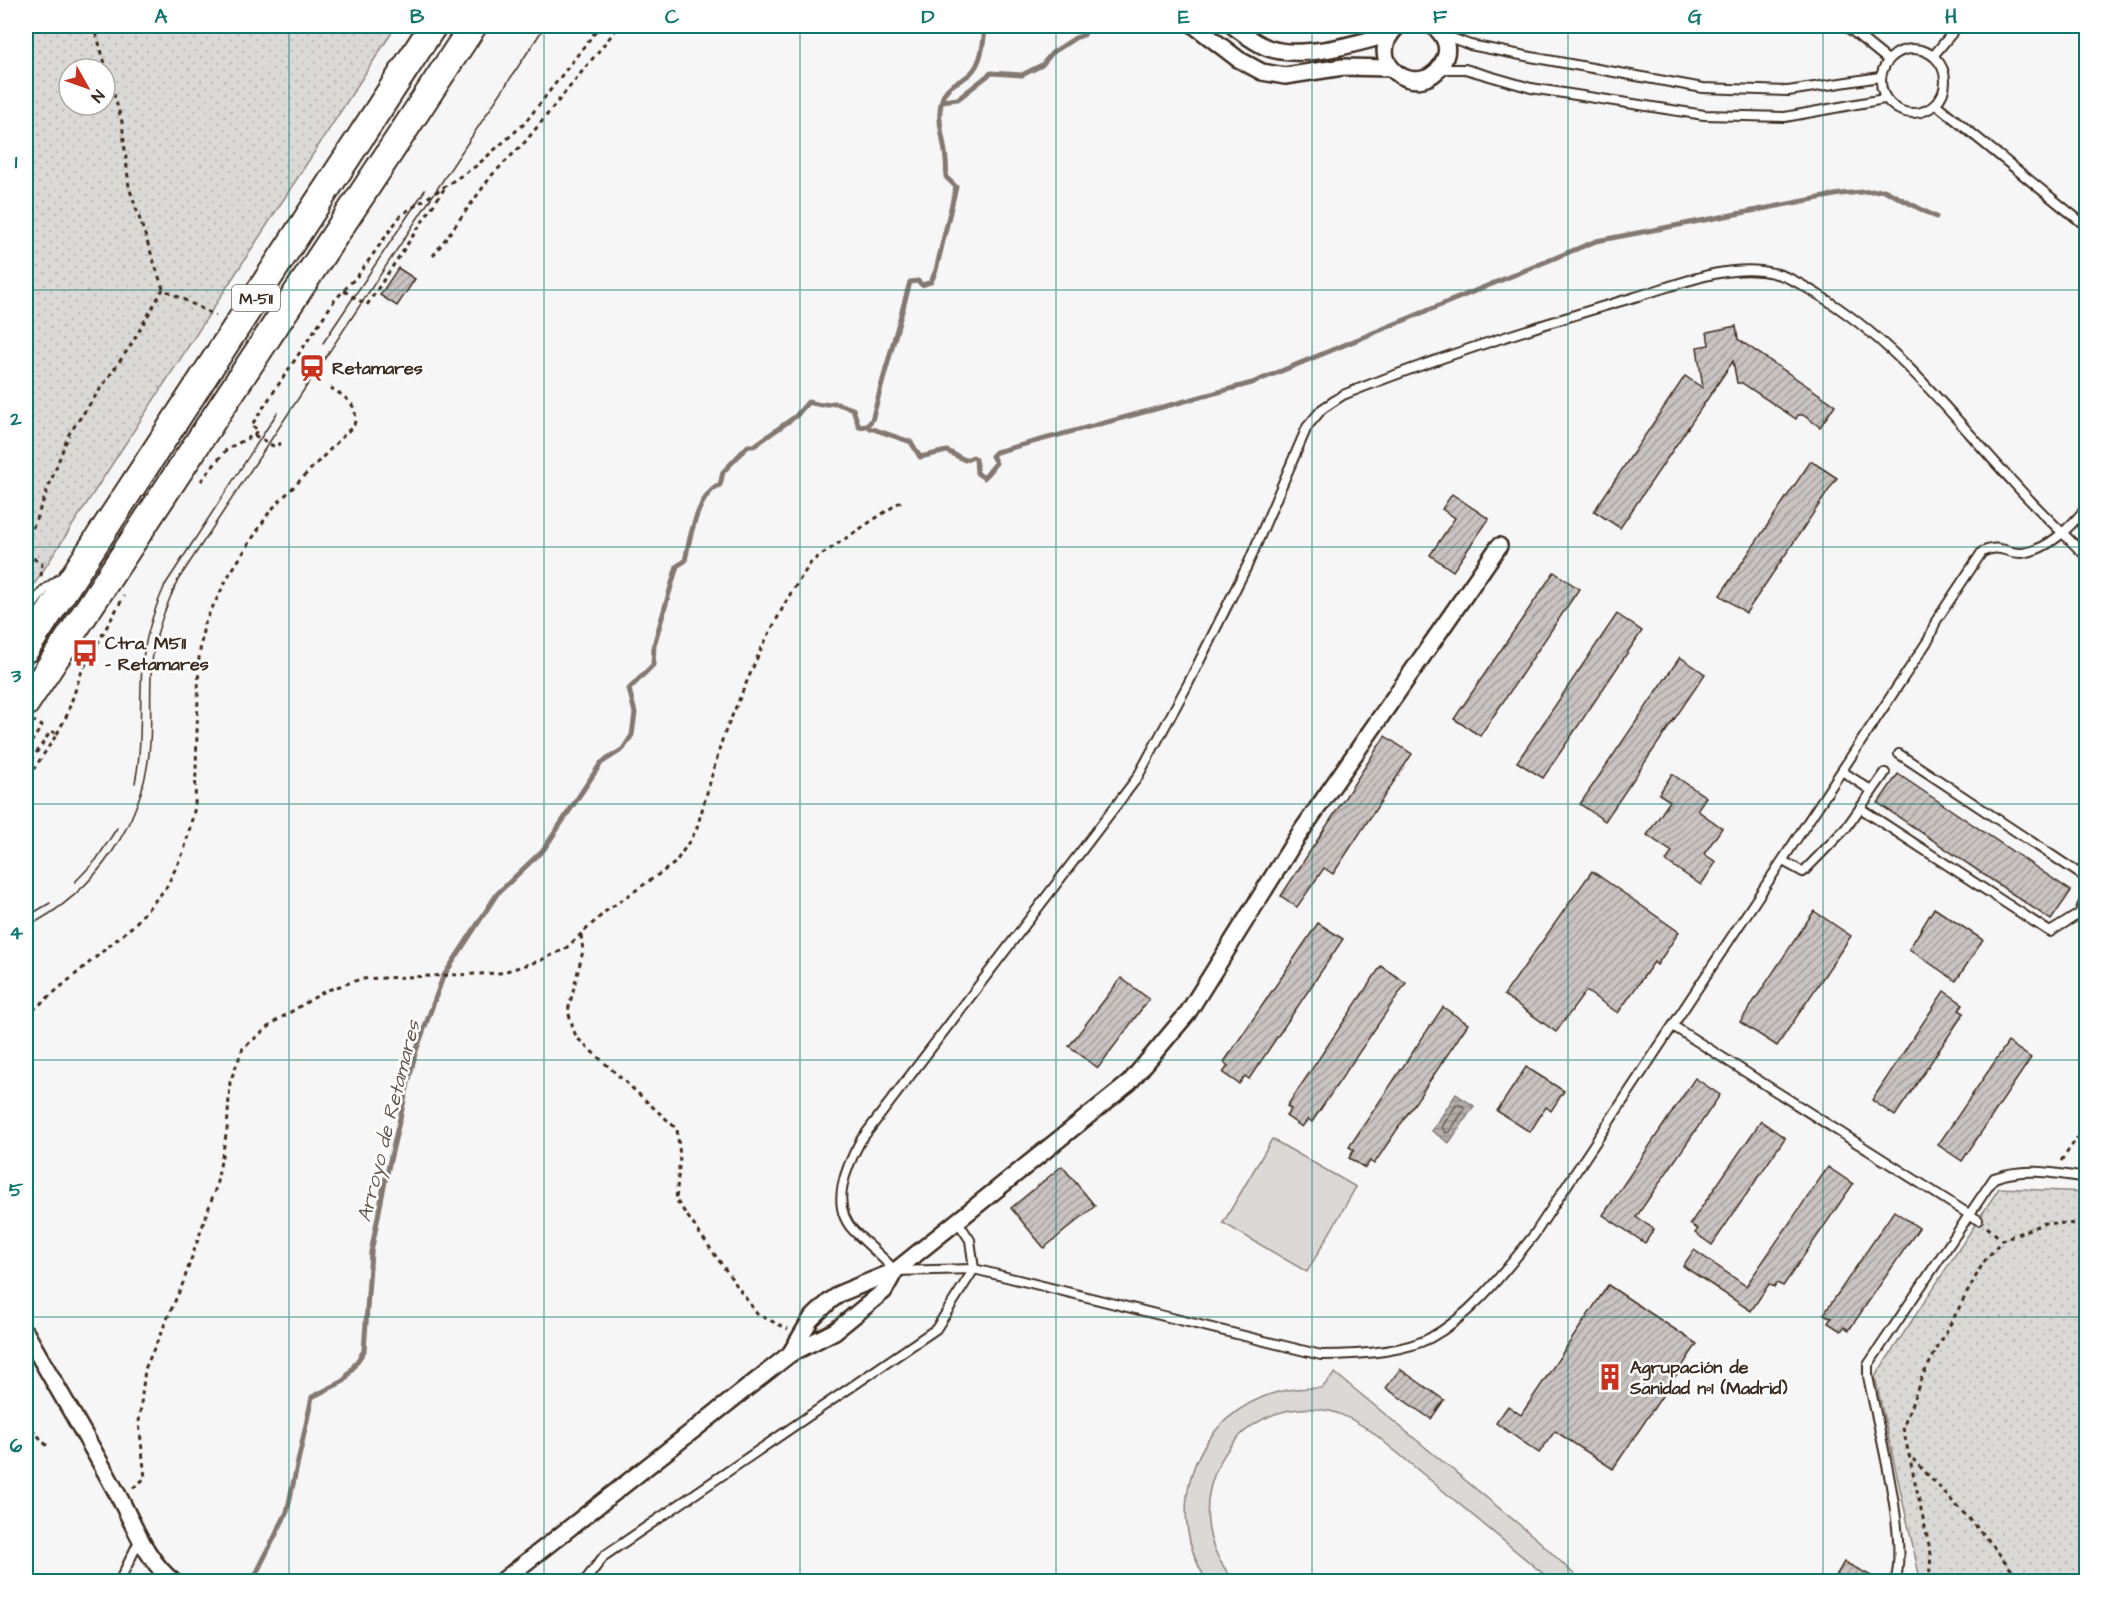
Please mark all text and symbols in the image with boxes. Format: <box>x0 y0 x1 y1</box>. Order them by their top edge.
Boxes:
text: A <box>155 3 168 31</box>
text: B <box>410 3 425 31</box>
text: C <box>665 3 680 31</box>
text: D <box>922 3 935 31</box>
text: E <box>1178 3 1190 31</box>
text: F <box>1433 3 1448 31</box>
text: G <box>1688 3 1702 31</box>
text: H <box>1945 3 1957 31</box>
north arrow <box>57 57 117 117</box>
text: N <box>86 85 109 107</box>
text: 1 <box>15 148 18 176</box>
road number: M-511 <box>232 285 280 311</box>
station icon: Retamares <box>297 353 327 383</box>
place label: Retamares <box>332 356 423 381</box>
text: 2 <box>9 405 22 433</box>
place label: Ctra. M511 - Retamares <box>105 631 209 677</box>
bus stop icon: Ctra. M511 - Retamares <box>70 638 100 668</box>
text: 3 <box>10 662 22 690</box>
text: 4 <box>9 919 23 947</box>
water label: Arroyo de Retamares <box>350 1017 429 1225</box>
text: 5 <box>9 1176 24 1204</box>
place label: Agrupación de Sanidad nº1 (Madrid) <box>1629 1355 1788 1401</box>
building icon: Agrupación de Sanidad nº1 (Madrid) <box>1595 1362 1625 1392</box>
text: 6 <box>10 1432 23 1460</box>

